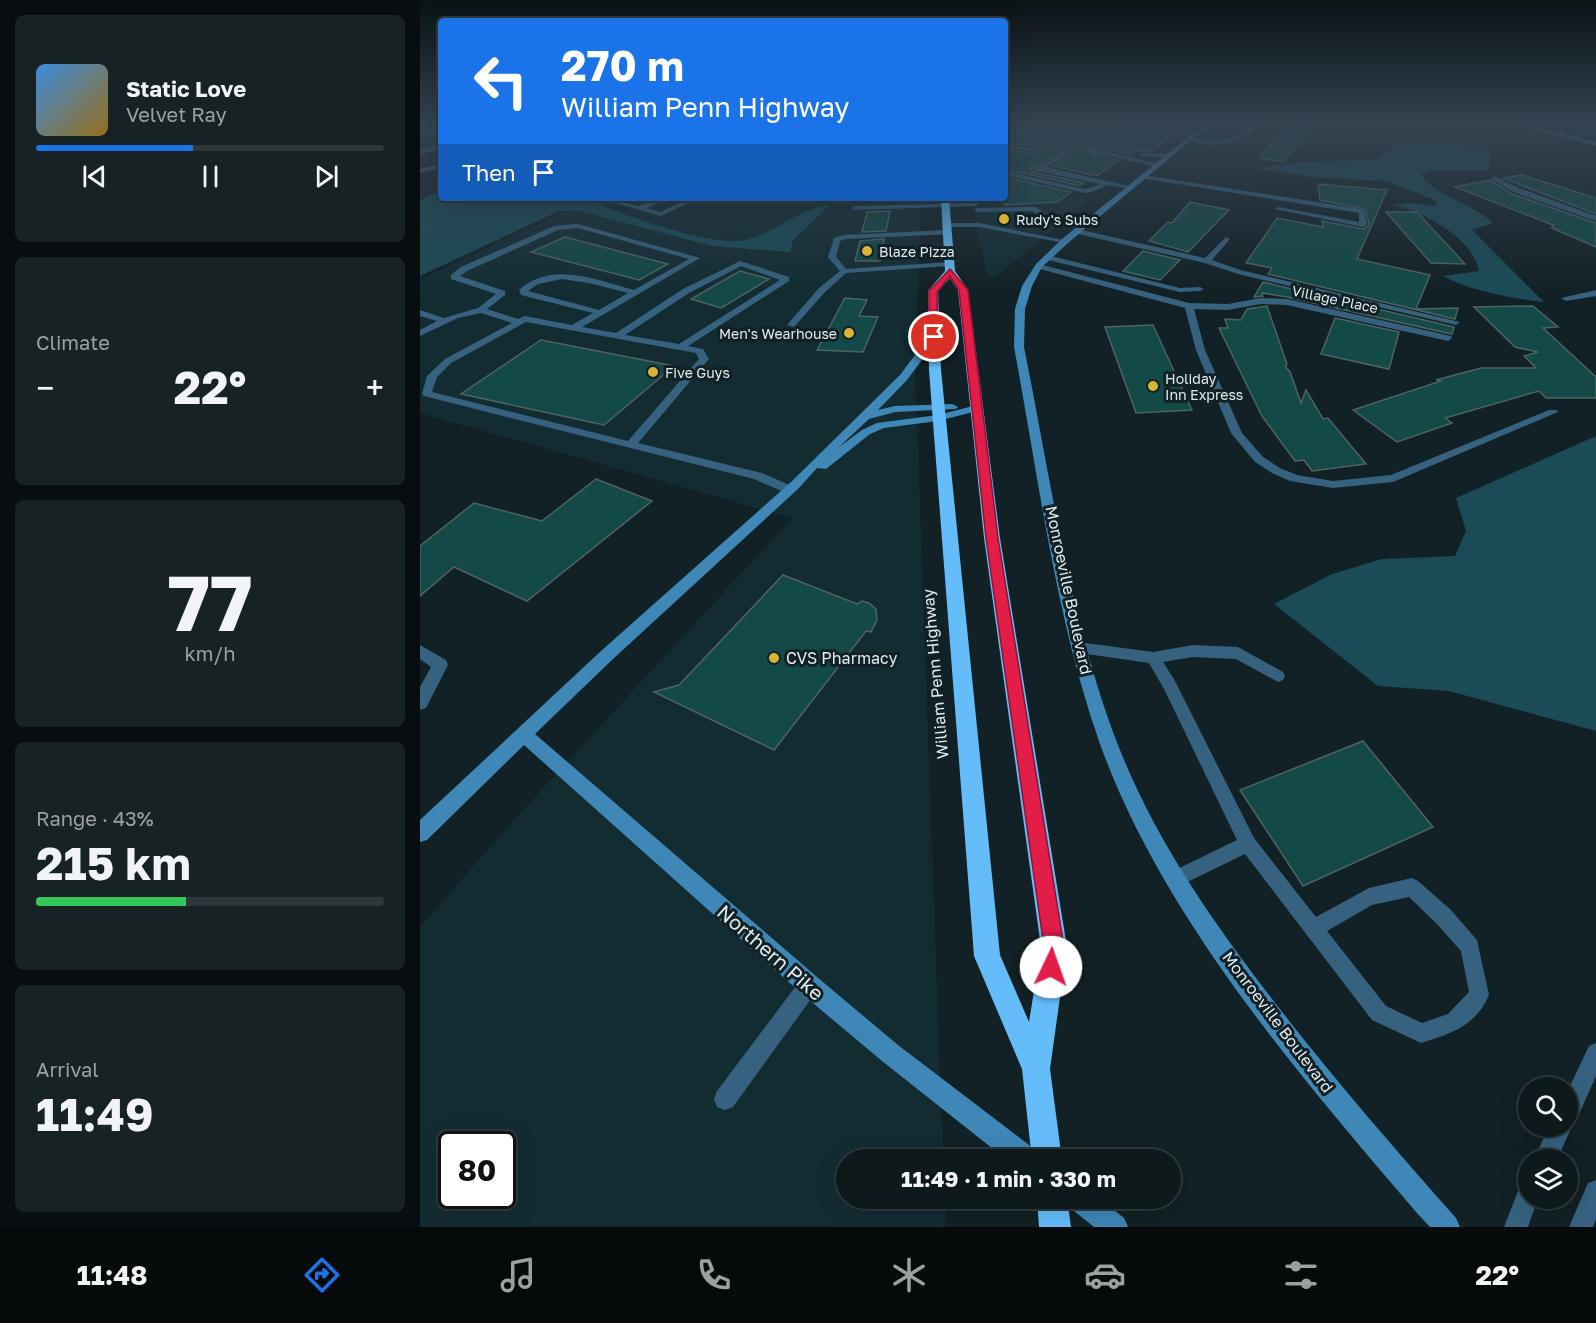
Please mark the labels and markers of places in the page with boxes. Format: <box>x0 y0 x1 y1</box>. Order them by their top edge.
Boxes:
place label: Rudy's Subs <box>1016 211 1098 228</box>
marker: Rudy's Subs <box>997 212 1011 226</box>
place label: Blaze Pizza <box>879 243 955 260</box>
marker: Blaze Pizza <box>860 244 874 258</box>
pin <box>908 311 959 362</box>
place label: Men's Wearhouse <box>719 325 837 342</box>
marker: Men's Wearhouse <box>842 326 856 340</box>
place label: Five Guys <box>665 364 730 381</box>
marker: Five Guys <box>646 365 660 379</box>
place label: Holiday Inn Express <box>1165 370 1243 403</box>
marker: Holiday Inn Express <box>1146 379 1160 393</box>
place label: CVS Pharmacy <box>786 648 897 668</box>
marker: CVS Pharmacy <box>767 651 781 665</box>

